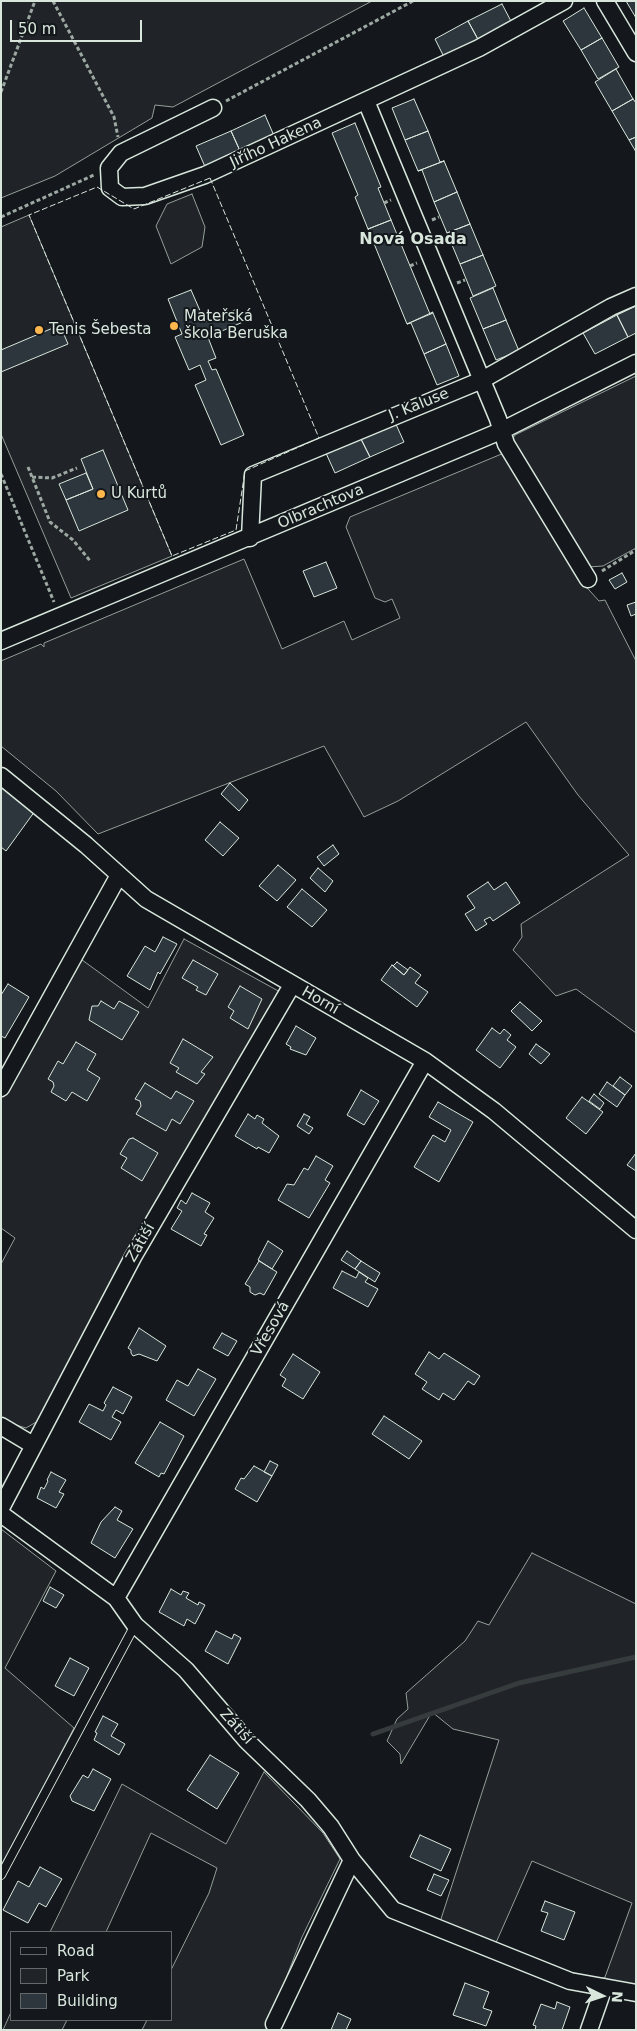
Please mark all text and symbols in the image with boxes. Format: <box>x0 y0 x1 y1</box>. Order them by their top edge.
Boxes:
scale bar <box>12 10 145 42</box>
text: 50 m <box>18 20 56 38</box>
street label: Jiřího Hakena <box>227 114 325 172</box>
district label: Nová Osada <box>359 230 467 250</box>
place label: Mateřská škola Beruška <box>184 308 288 343</box>
marker: Mateřská škola Beruška <box>168 320 180 332</box>
place label: Tenis Šebesta <box>49 321 151 339</box>
marker: Tenis Šebesta <box>33 324 45 336</box>
street label: J. Kaluse <box>386 385 452 425</box>
street label: Olbrachtova <box>275 481 367 533</box>
place label: U Kurtů <box>111 485 167 503</box>
marker: U Kurtů <box>95 488 107 500</box>
street label: Horní <box>298 983 342 1019</box>
street label: Zátiší <box>123 1221 159 1265</box>
street label: Vřesová <box>248 1298 294 1360</box>
street label: Zátiší <box>215 1706 257 1748</box>
legend <box>10 1931 172 2021</box>
text: Road <box>57 1942 95 1960</box>
text: Park <box>57 1967 89 1985</box>
north arrow <box>577 1971 627 2021</box>
text: N <box>609 1991 625 2003</box>
text: Building <box>57 1992 118 2010</box>

